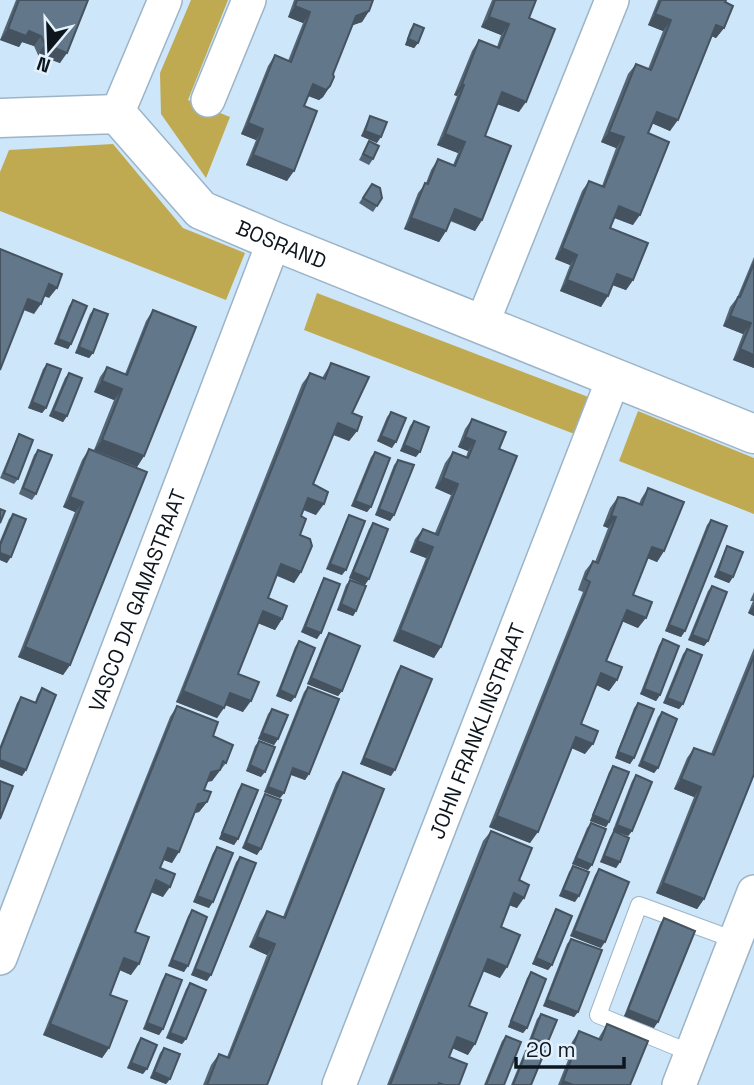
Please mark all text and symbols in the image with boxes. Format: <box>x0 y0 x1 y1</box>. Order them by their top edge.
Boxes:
north arrow <box>14 14 84 84</box>
text: N <box>34 51 54 78</box>
street label: BOSRAND <box>232 213 331 274</box>
street label: VASCO DA GAMASTRAAT <box>82 485 192 716</box>
street label: JOHN FRANKLINSTRAAT <box>422 619 531 843</box>
scale bar <box>516 1026 624 1070</box>
text: 20 m <box>526 1036 576 1063</box>

